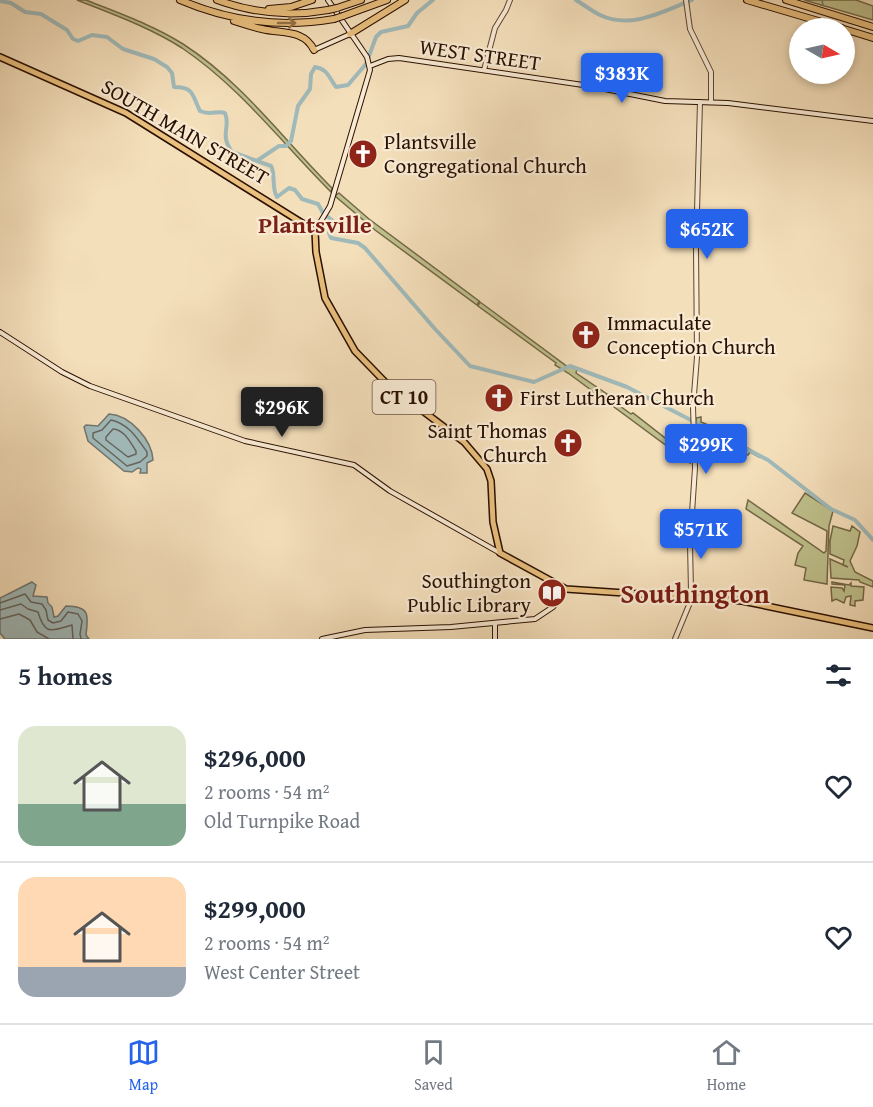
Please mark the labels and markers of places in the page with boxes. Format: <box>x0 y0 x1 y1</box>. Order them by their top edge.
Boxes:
pin: $383K <box>580 53 664 104</box>
place label: Plantsville Congregational Church <box>384 126 587 181</box>
church icon: Plantsville Congregational Church <box>347 138 379 170</box>
pin: $652K <box>665 209 749 260</box>
place label: Immaculate Conception Church <box>607 307 776 362</box>
church icon: Immaculate Conception Church <box>570 319 602 351</box>
church icon: First Lutheran Church <box>483 382 515 414</box>
place label: First Lutheran Church <box>520 382 715 413</box>
pin: $296K <box>240 387 324 438</box>
place label: Saint Thomas Church <box>427 415 547 470</box>
pin: $299K <box>664 424 748 475</box>
church icon: Saint Thomas Church <box>552 427 584 459</box>
pin: $571K <box>659 509 743 560</box>
place label: Southington Public Library <box>407 565 532 620</box>
library icon: Southington Public Library <box>536 577 568 609</box>

